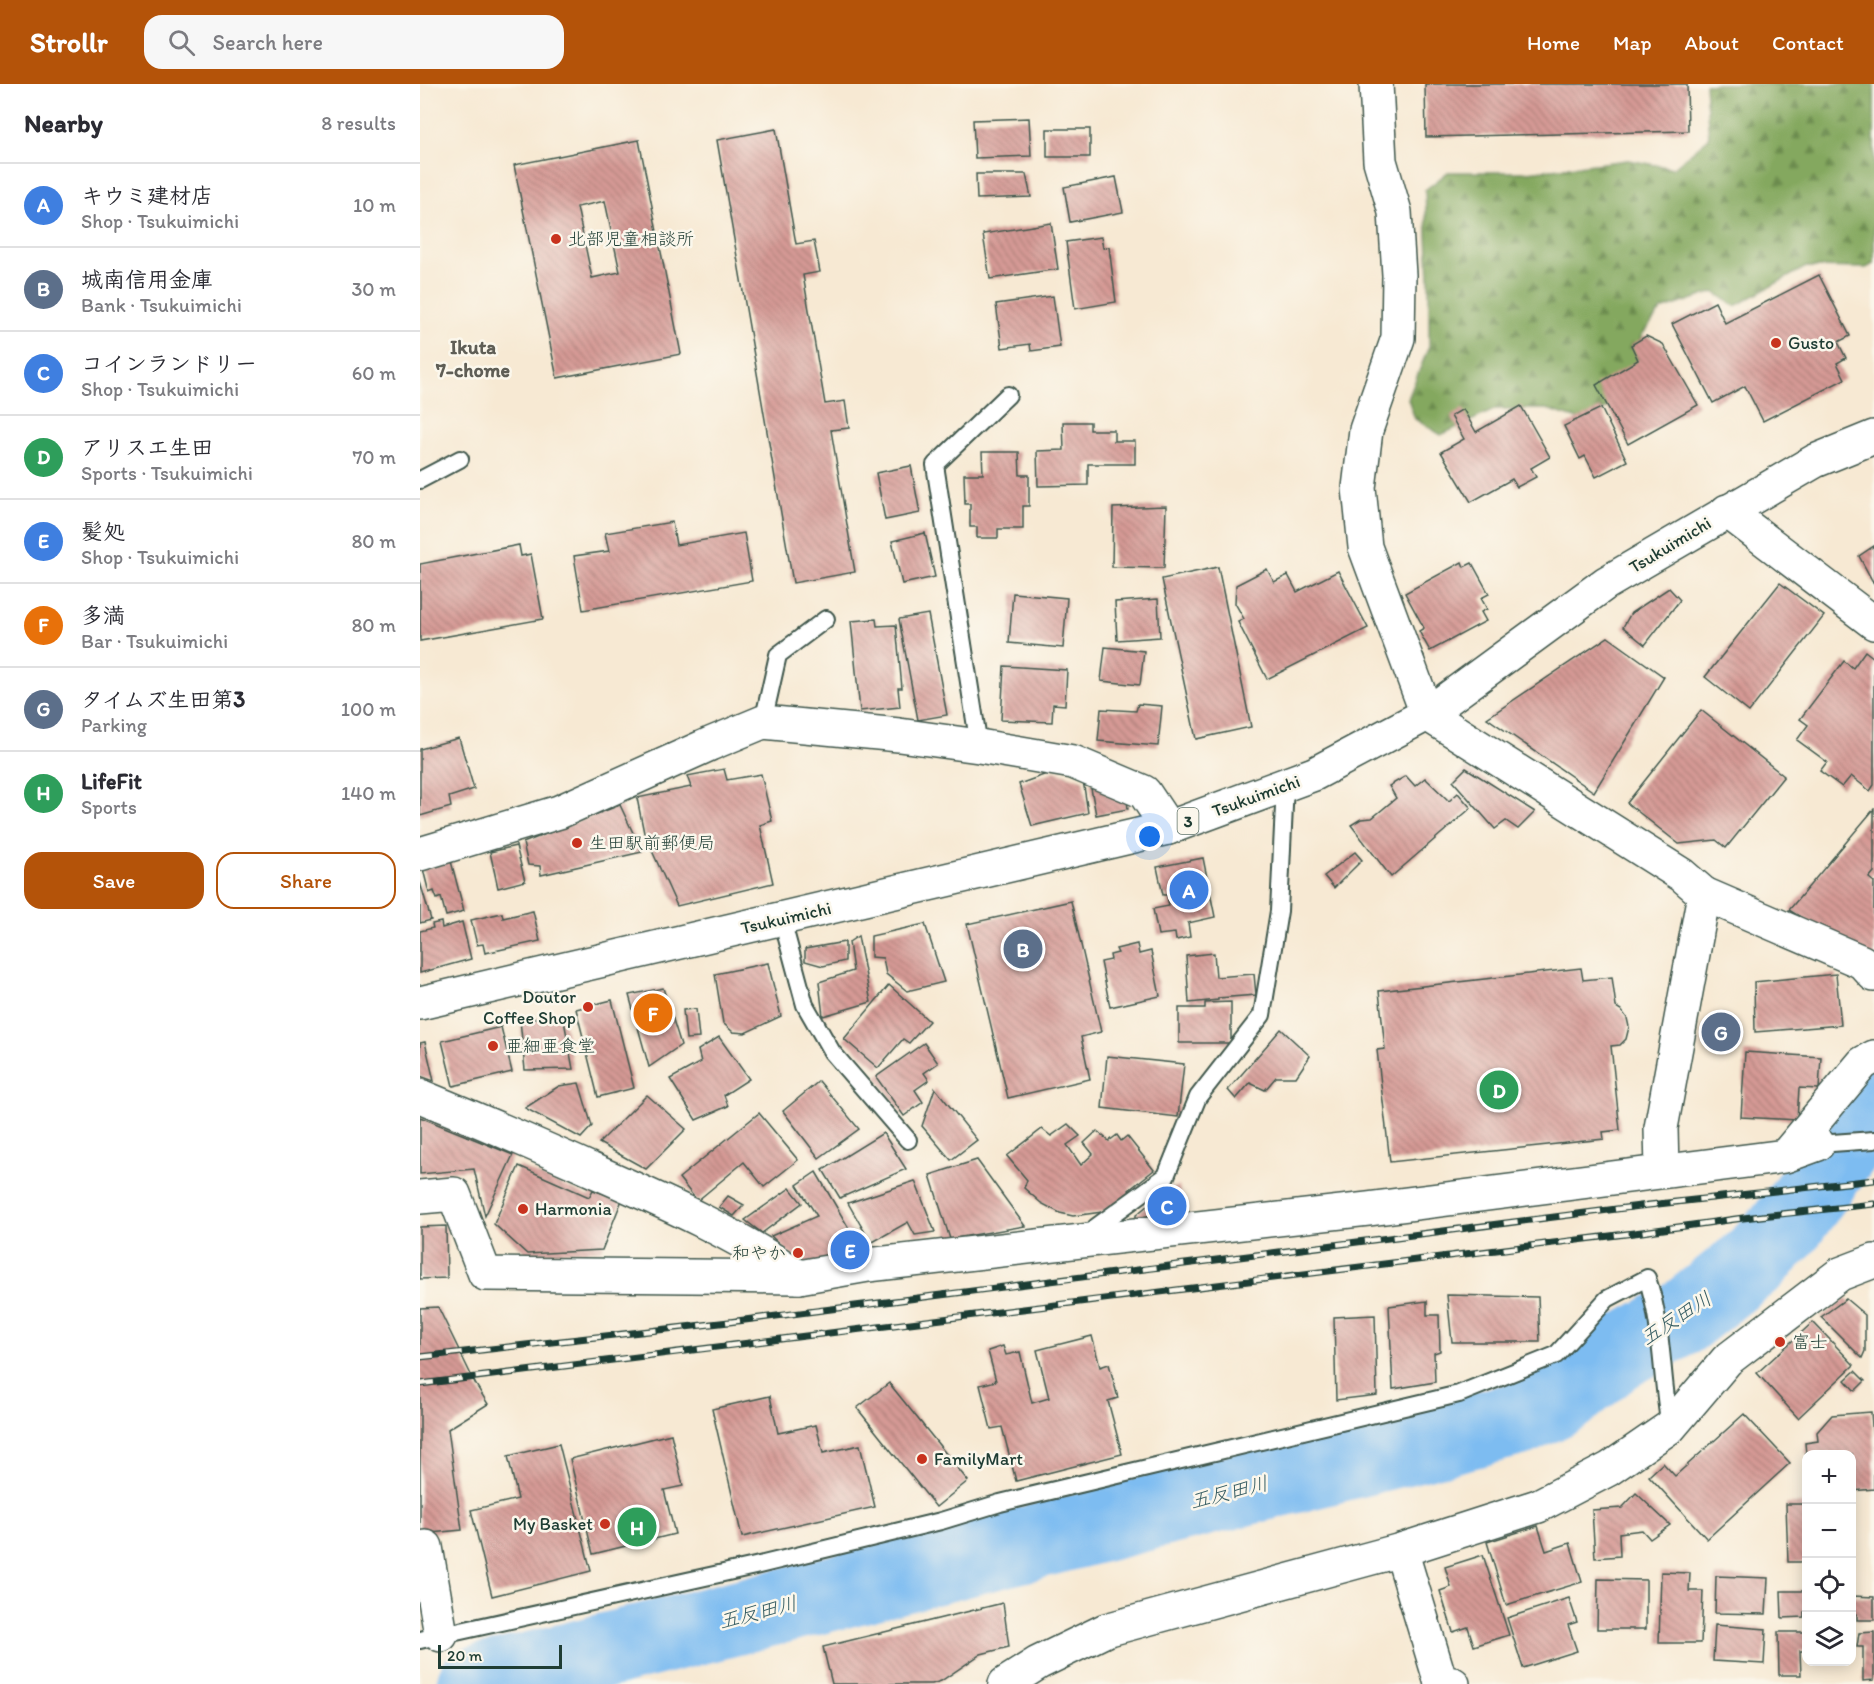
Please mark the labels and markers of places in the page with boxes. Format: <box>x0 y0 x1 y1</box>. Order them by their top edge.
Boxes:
place label: 北部児童相談所 <box>568 228 694 250</box>
marker: 北部児童相談所 <box>549 232 563 246</box>
place label: Gusto <box>1788 332 1834 354</box>
marker: Gusto <box>1769 336 1783 350</box>
place label: 生田駅前郵便局 <box>589 832 715 854</box>
marker: 生田駅前郵便局 <box>570 836 584 850</box>
pin: A <box>1170 868 1208 912</box>
pin: B <box>1004 926 1042 972</box>
place label: Doutor Coffee Shop <box>483 986 576 1029</box>
pin: F <box>634 990 672 1036</box>
marker: Doutor Coffee Shop <box>581 1000 595 1014</box>
pin: G <box>1702 1010 1740 1054</box>
place label: 亜細亜食堂 <box>505 1035 595 1057</box>
marker: 亜細亜食堂 <box>486 1039 500 1053</box>
pin: D <box>1480 1068 1518 1112</box>
pin: C <box>1148 1184 1186 1228</box>
place label: Harmonia <box>535 1198 612 1220</box>
marker: Harmonia <box>516 1202 530 1216</box>
pin: E <box>830 1228 870 1272</box>
place label: 和やか <box>732 1242 786 1264</box>
marker: 和やか <box>791 1246 805 1260</box>
place label: 富士 <box>1792 1331 1828 1353</box>
marker: 富士 <box>1773 1335 1787 1349</box>
place label: FamilyMart <box>934 1448 1023 1470</box>
marker: FamilyMart <box>915 1452 929 1466</box>
pin: H <box>618 1504 656 1550</box>
place label: My Basket <box>513 1513 593 1535</box>
marker: My Basket <box>598 1517 612 1531</box>

